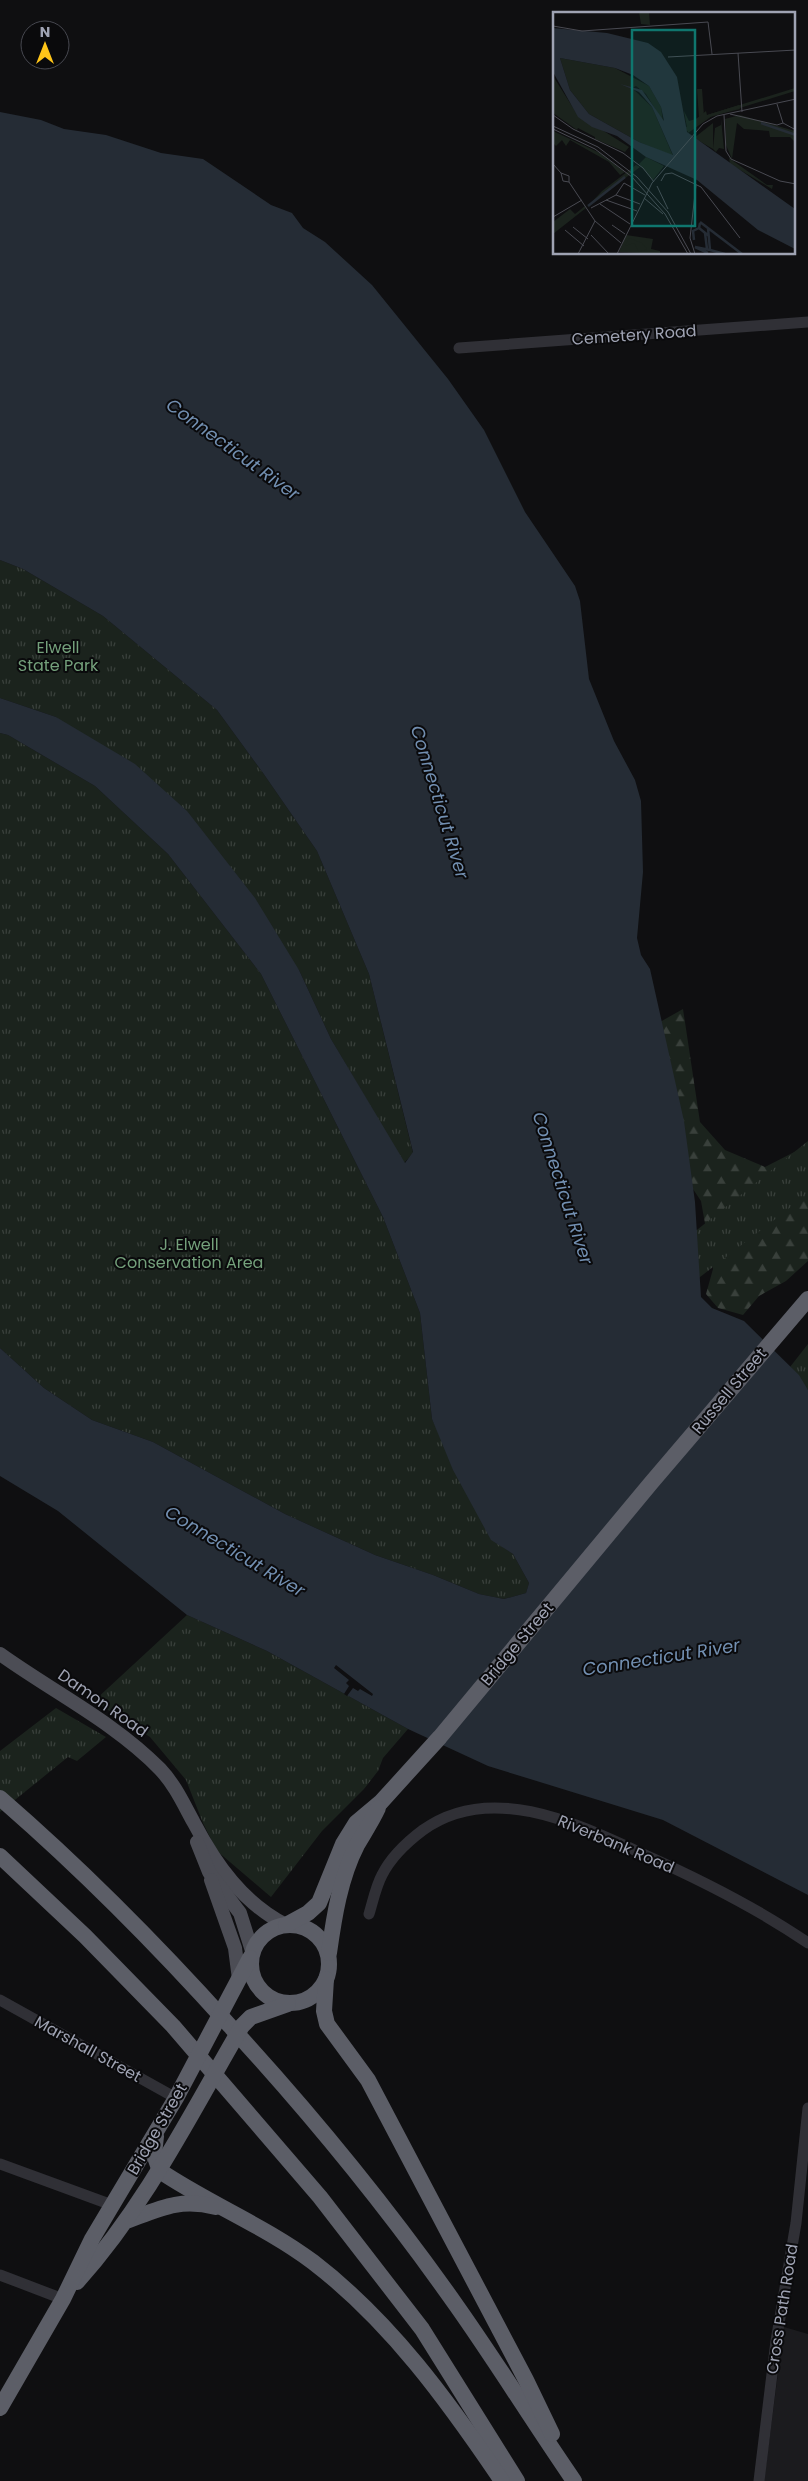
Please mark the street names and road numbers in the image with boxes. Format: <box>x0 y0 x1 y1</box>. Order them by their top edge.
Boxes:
street label: Cemetery Road <box>571 319 697 351</box>
street label: Russell Street <box>686 1343 772 1439</box>
street label: Bridge Street <box>475 1597 559 1691</box>
street label: Damon Road <box>53 1663 153 1743</box>
street label: Riverbank Road <box>554 1809 678 1879</box>
street label: Marshall Street <box>30 2010 146 2088</box>
street label: Bridge Street <box>121 2079 193 2179</box>
street label: Cross Path Road <box>760 2242 804 2376</box>

